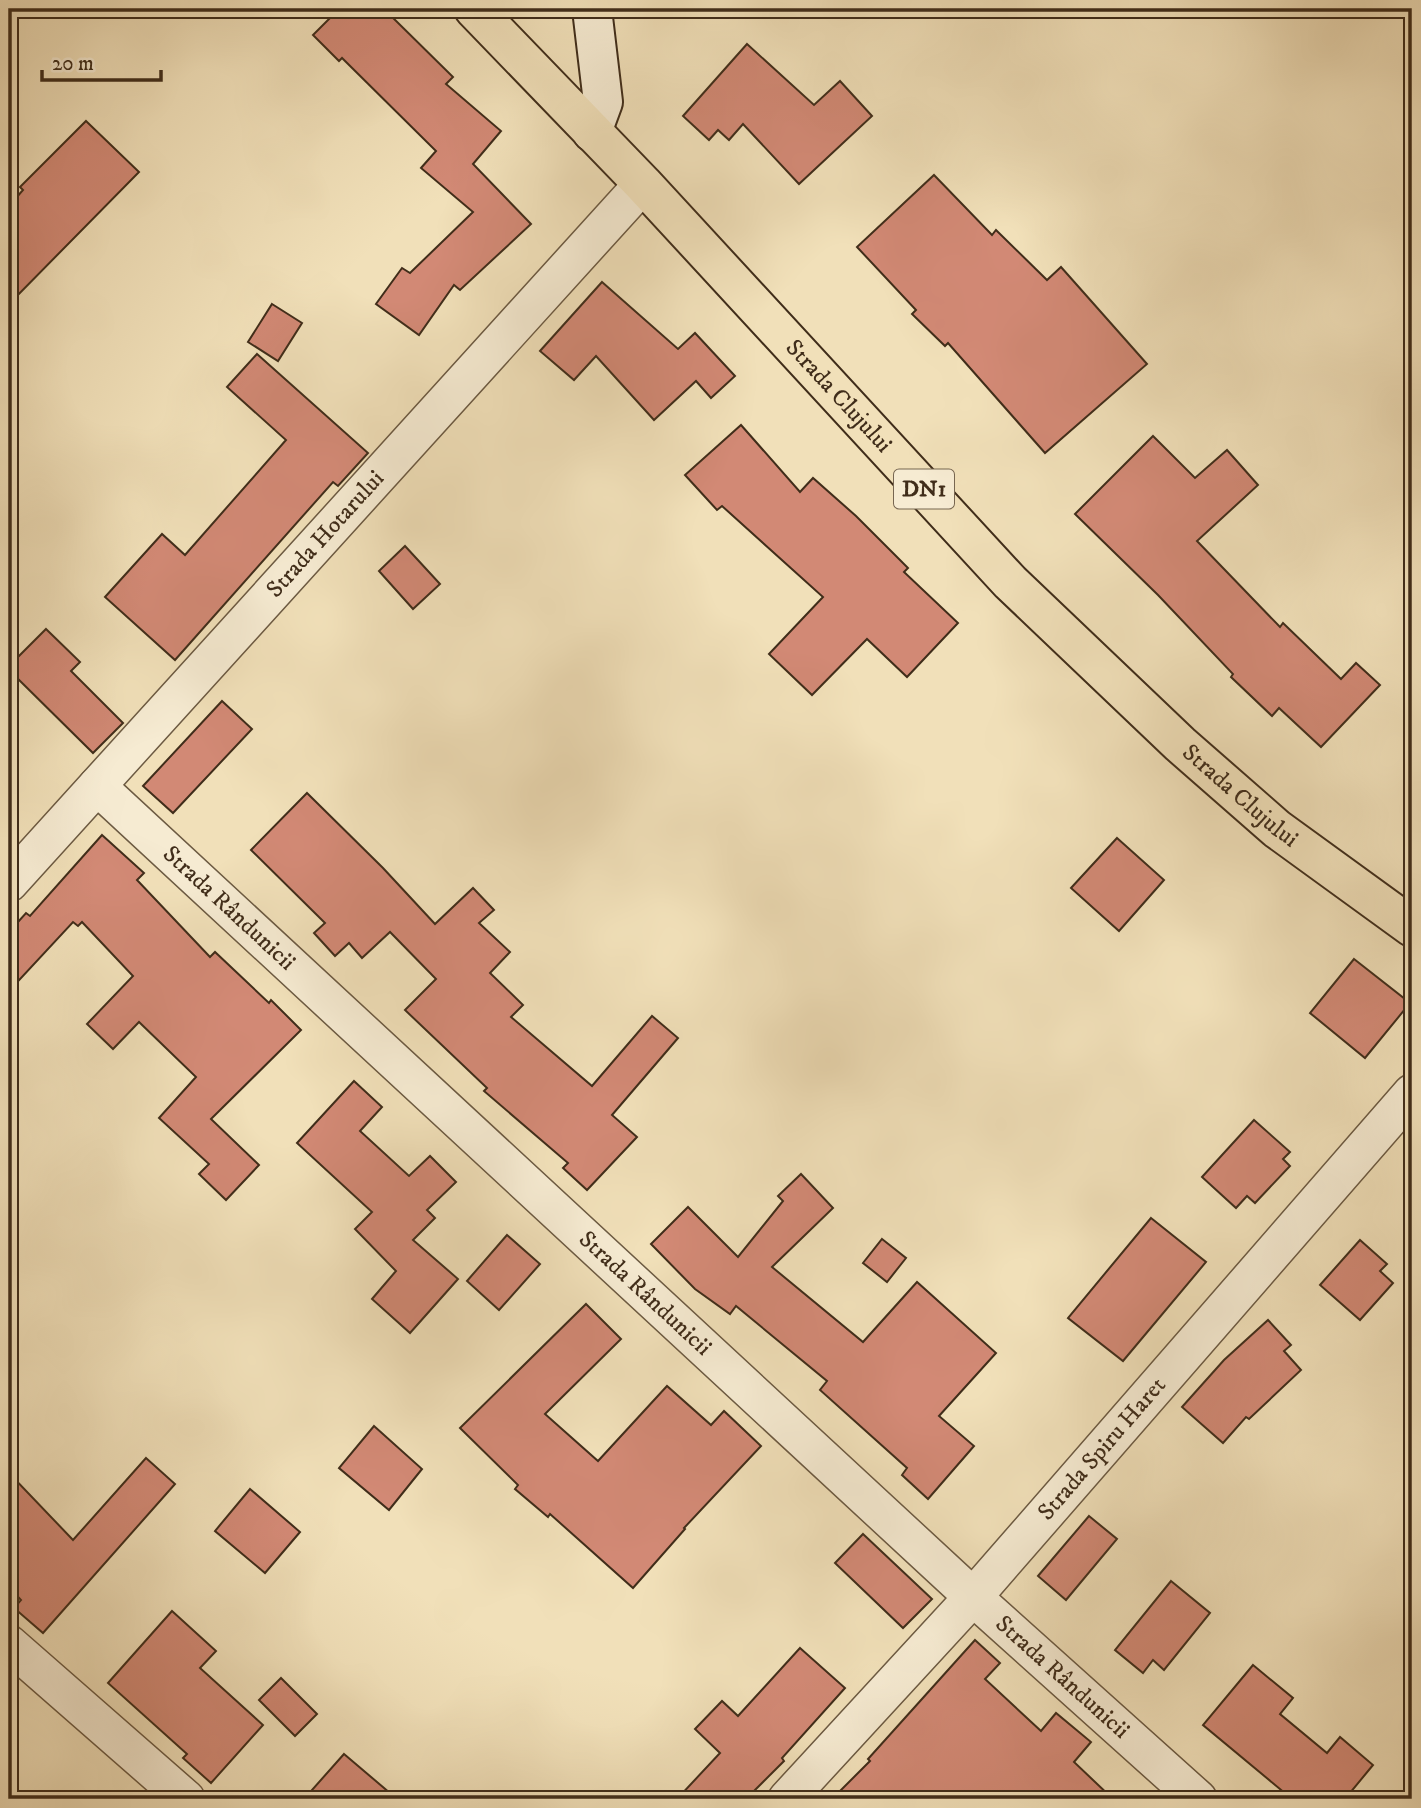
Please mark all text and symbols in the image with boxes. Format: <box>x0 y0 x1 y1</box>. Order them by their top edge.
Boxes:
scale bar <box>42 38 161 82</box>
text: 20 m <box>52 51 94 77</box>
street label: Strada Clujului <box>779 333 898 459</box>
street label: Strada Hotarului <box>260 464 391 604</box>
road number: DN1 <box>894 470 954 509</box>
street label: Strada Clujului <box>1176 738 1304 854</box>
street label: Strada Rândunicii <box>156 839 302 977</box>
street label: Strada Rândunicii <box>572 1225 718 1362</box>
street label: Strada Spiru Haret <box>1032 1371 1173 1527</box>
street label: Strada Rândunicii <box>989 1609 1136 1745</box>

